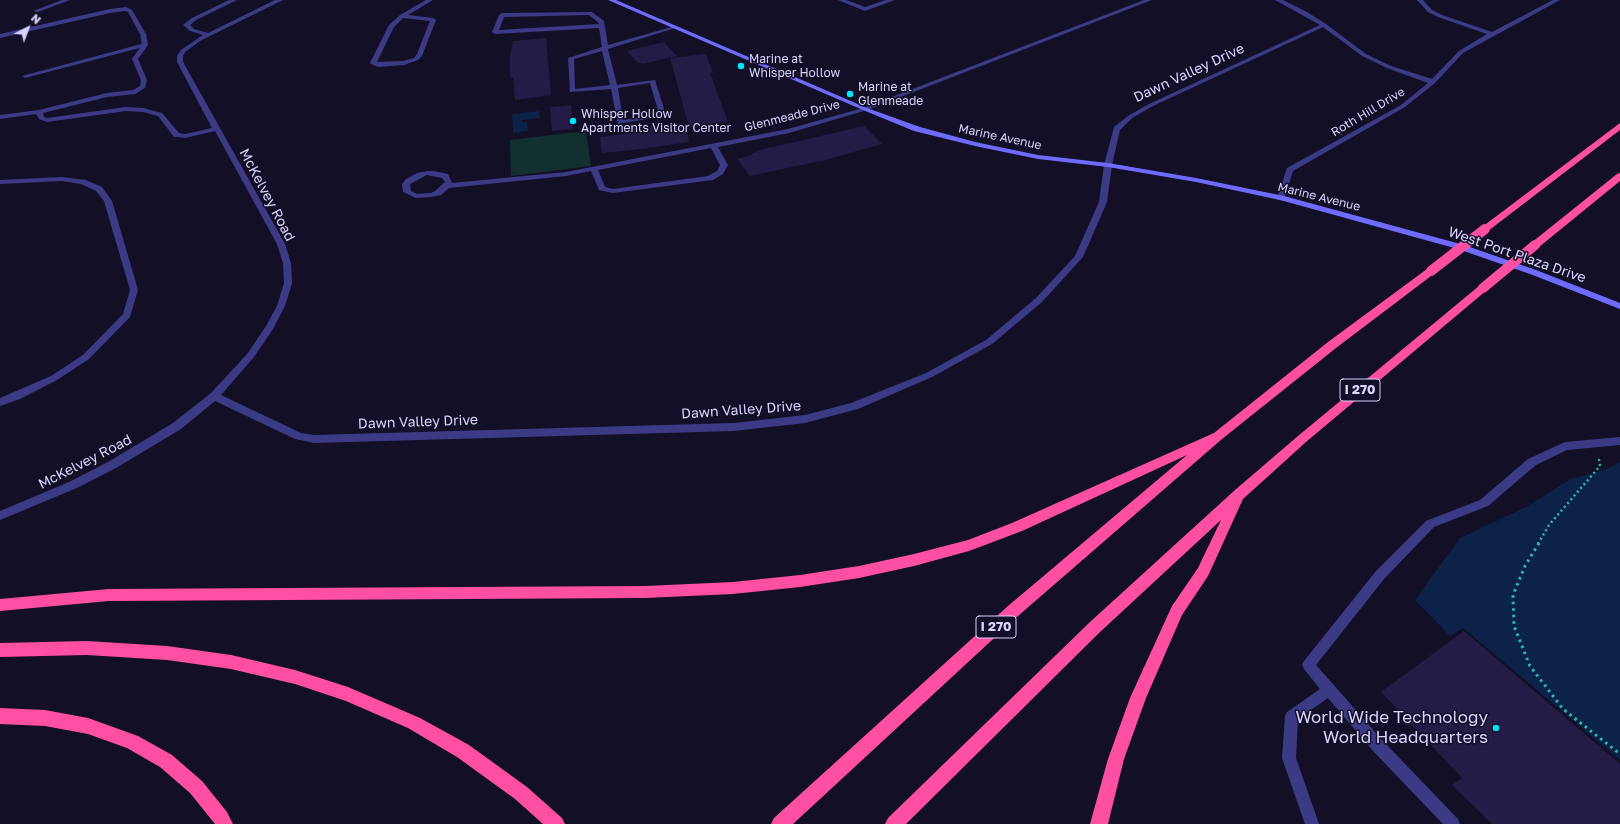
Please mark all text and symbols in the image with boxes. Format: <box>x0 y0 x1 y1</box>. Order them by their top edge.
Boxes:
north arrow <box>8 8 48 48</box>
text: N <box>29 11 44 26</box>
street label: Dawn Valley Drive <box>1131 40 1247 106</box>
place label: Marine at Whisper Hollow <box>749 52 840 80</box>
marker: Marine at Whisper Hollow <box>736 61 746 71</box>
place label: Marine at Glenmeade <box>858 80 923 108</box>
street label: Roth Hill Drive <box>1329 84 1407 140</box>
marker: Marine at Glenmeade <box>845 89 855 99</box>
street label: Glenmeade Drive <box>743 97 841 135</box>
place label: Whisper Hollow Apartments Visitor Center <box>581 107 731 135</box>
marker: Whisper Hollow Apartments Visitor Center <box>568 116 578 126</box>
street label: Marine Avenue <box>957 121 1043 153</box>
street label: McKelvey Road <box>236 146 298 244</box>
street label: Marine Avenue <box>1276 180 1362 214</box>
street label: West Port Plaza Drive <box>1446 224 1588 286</box>
road number: I 270 <box>1340 379 1380 401</box>
street label: Dawn Valley Drive <box>680 397 802 423</box>
street label: Dawn Valley Drive <box>358 412 478 432</box>
street label: McKelvey Road <box>36 431 134 493</box>
road number: I 270 <box>976 616 1016 638</box>
place label: World Wide Technology World Headquarters <box>1295 708 1488 748</box>
marker: World Wide Technology World Headquarters <box>1491 723 1501 733</box>

